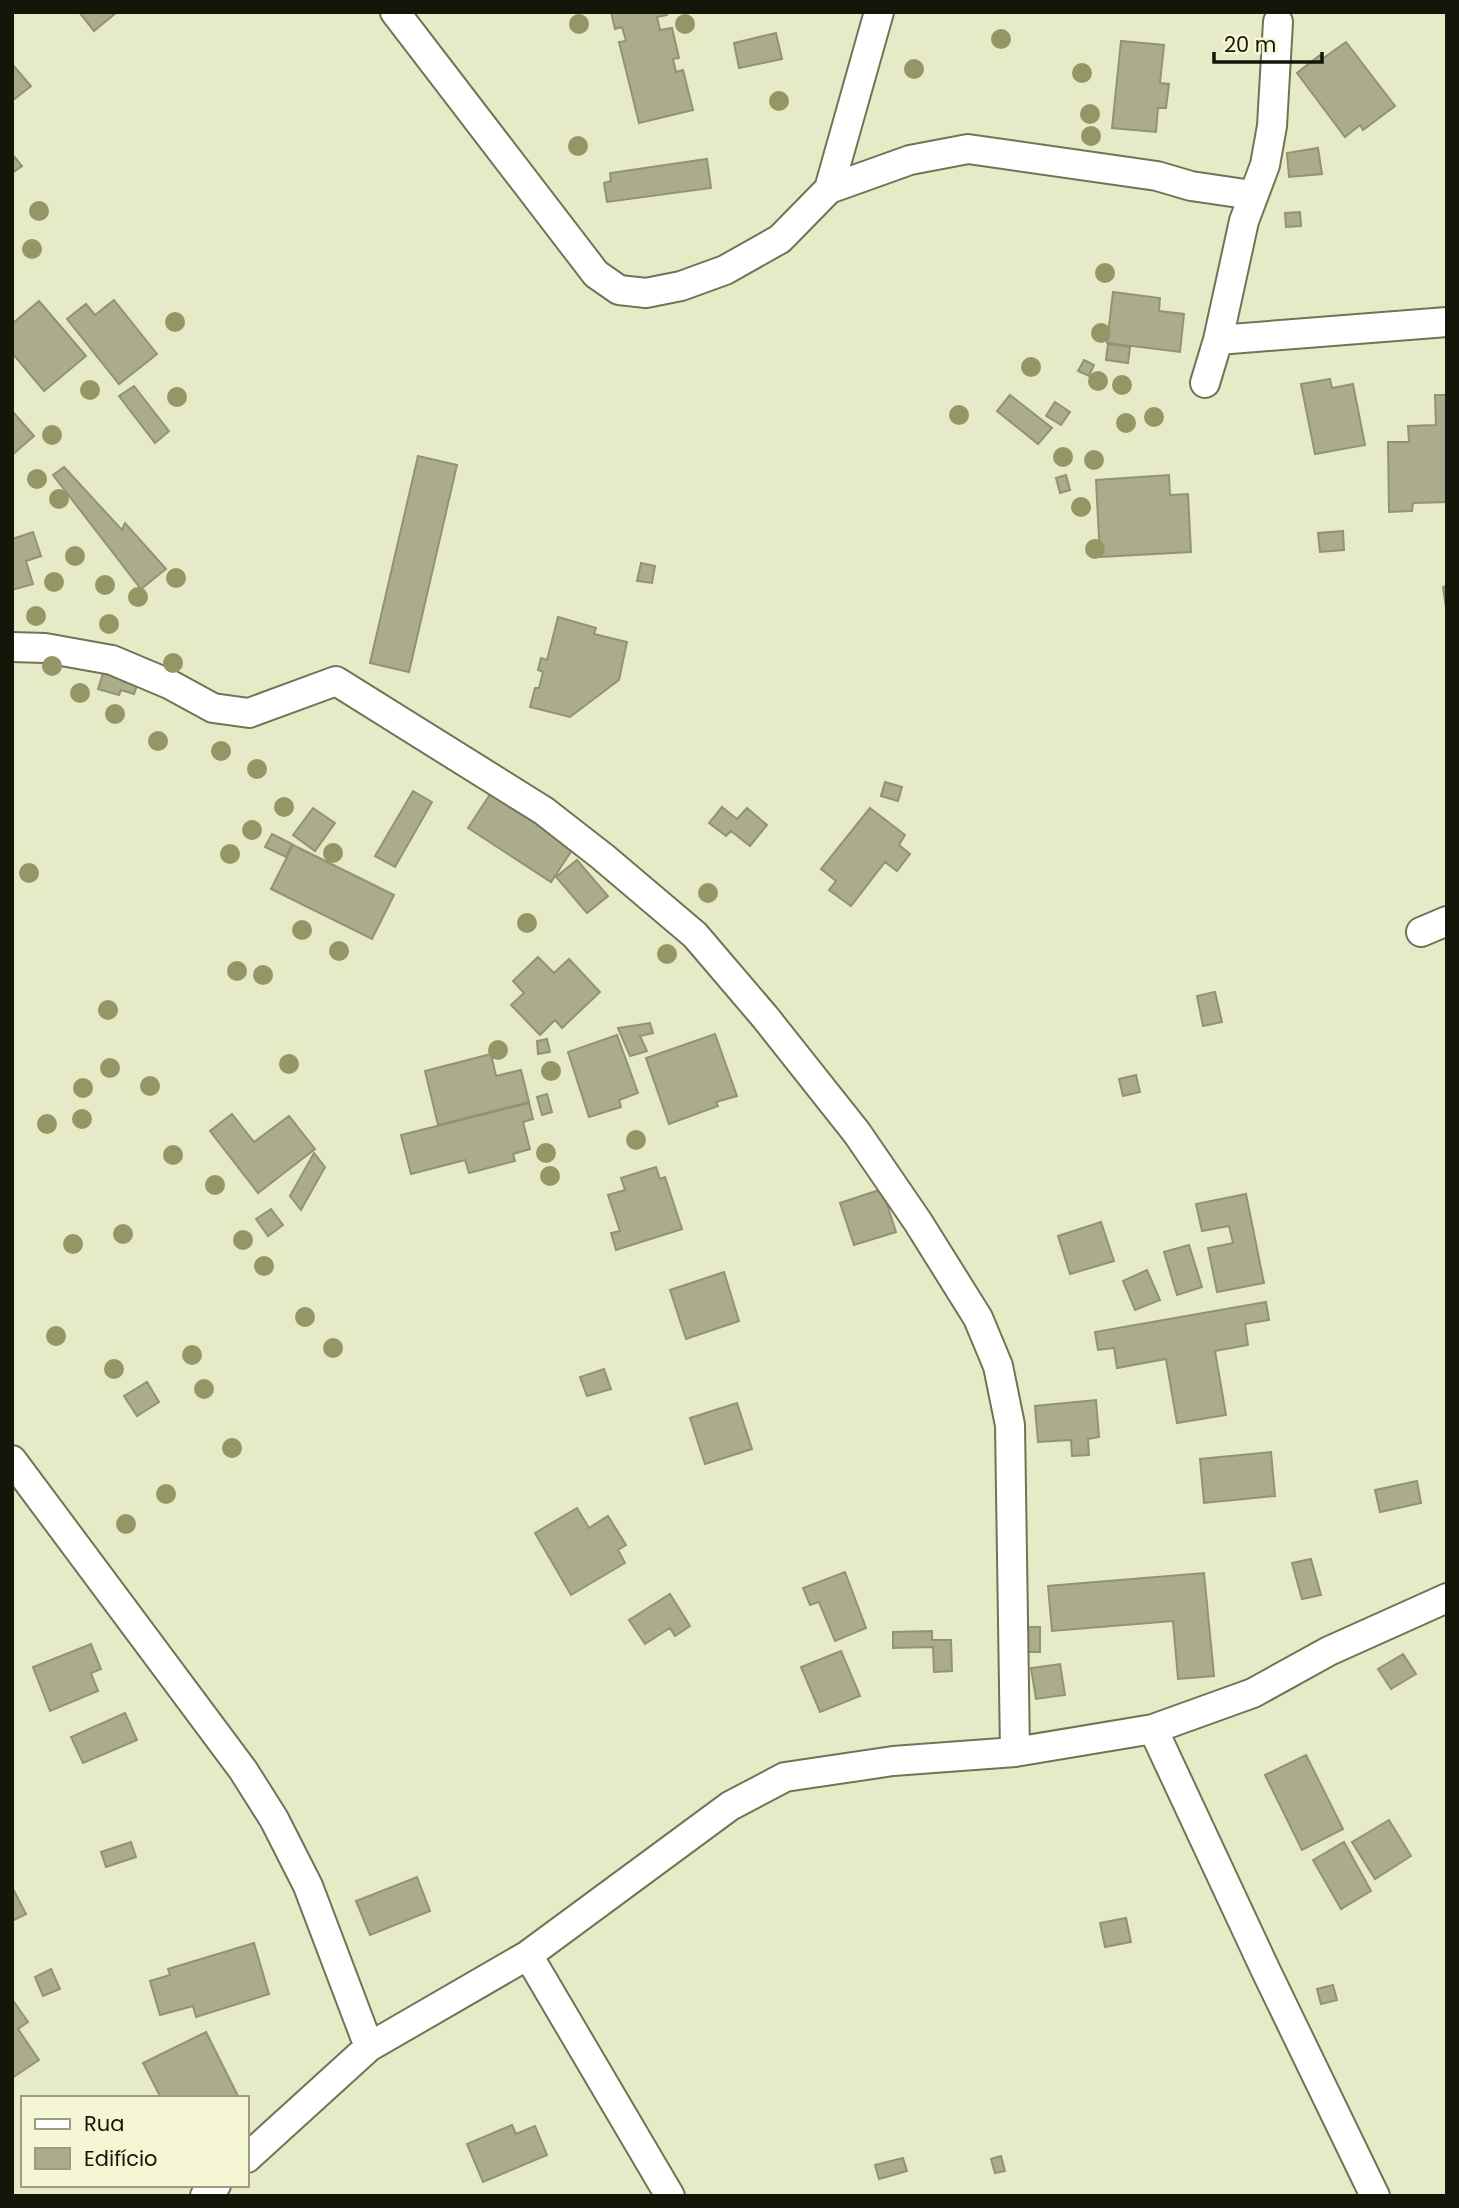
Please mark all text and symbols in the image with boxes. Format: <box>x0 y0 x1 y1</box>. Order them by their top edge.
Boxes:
scale bar <box>1214 21 1322 65</box>
text: 20 m <box>1224 30 1277 59</box>
legend <box>21 2096 248 2187</box>
text: Rua <box>84 2109 124 2138</box>
text: Edifício <box>84 2144 158 2173</box>

